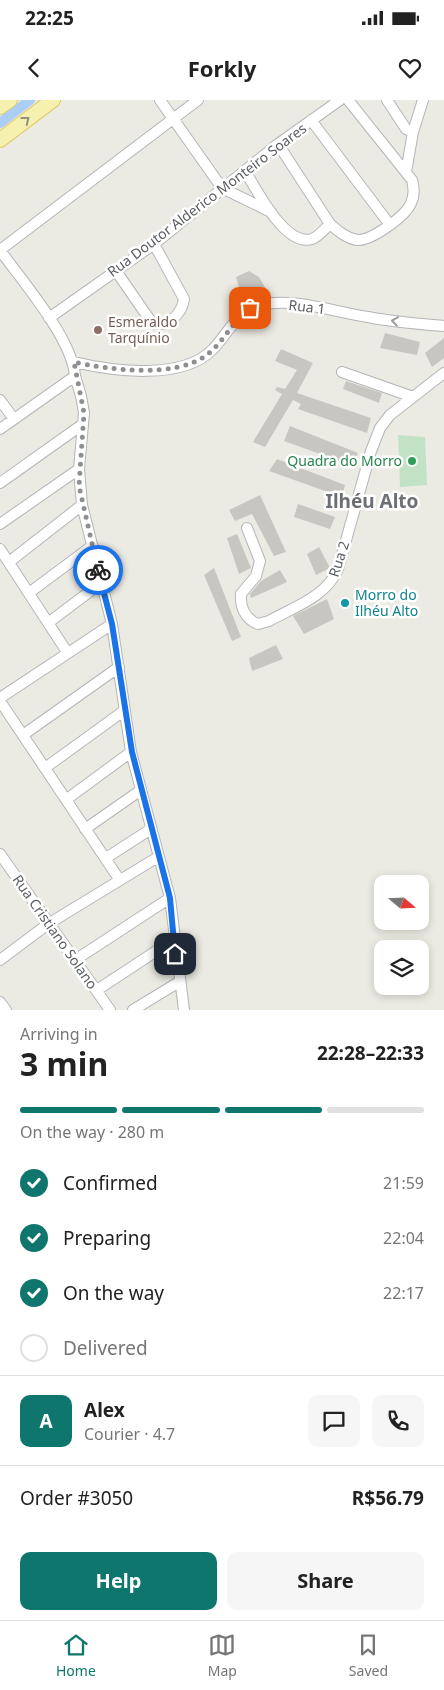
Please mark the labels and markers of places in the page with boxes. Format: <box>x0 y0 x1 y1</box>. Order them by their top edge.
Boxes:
pin <box>229 287 271 329</box>
place label: Esmeraldo Tarquínio <box>108 312 178 347</box>
marker: Esmeraldo Tarquínio <box>92 324 104 336</box>
place label: Quadra do Morro <box>287 451 402 470</box>
marker: Quadra do Morro <box>406 455 418 467</box>
place label: Morro do Ilhéu Alto <box>355 585 418 620</box>
marker: Morro do Ilhéu Alto <box>339 597 351 609</box>
pin <box>154 933 196 975</box>

